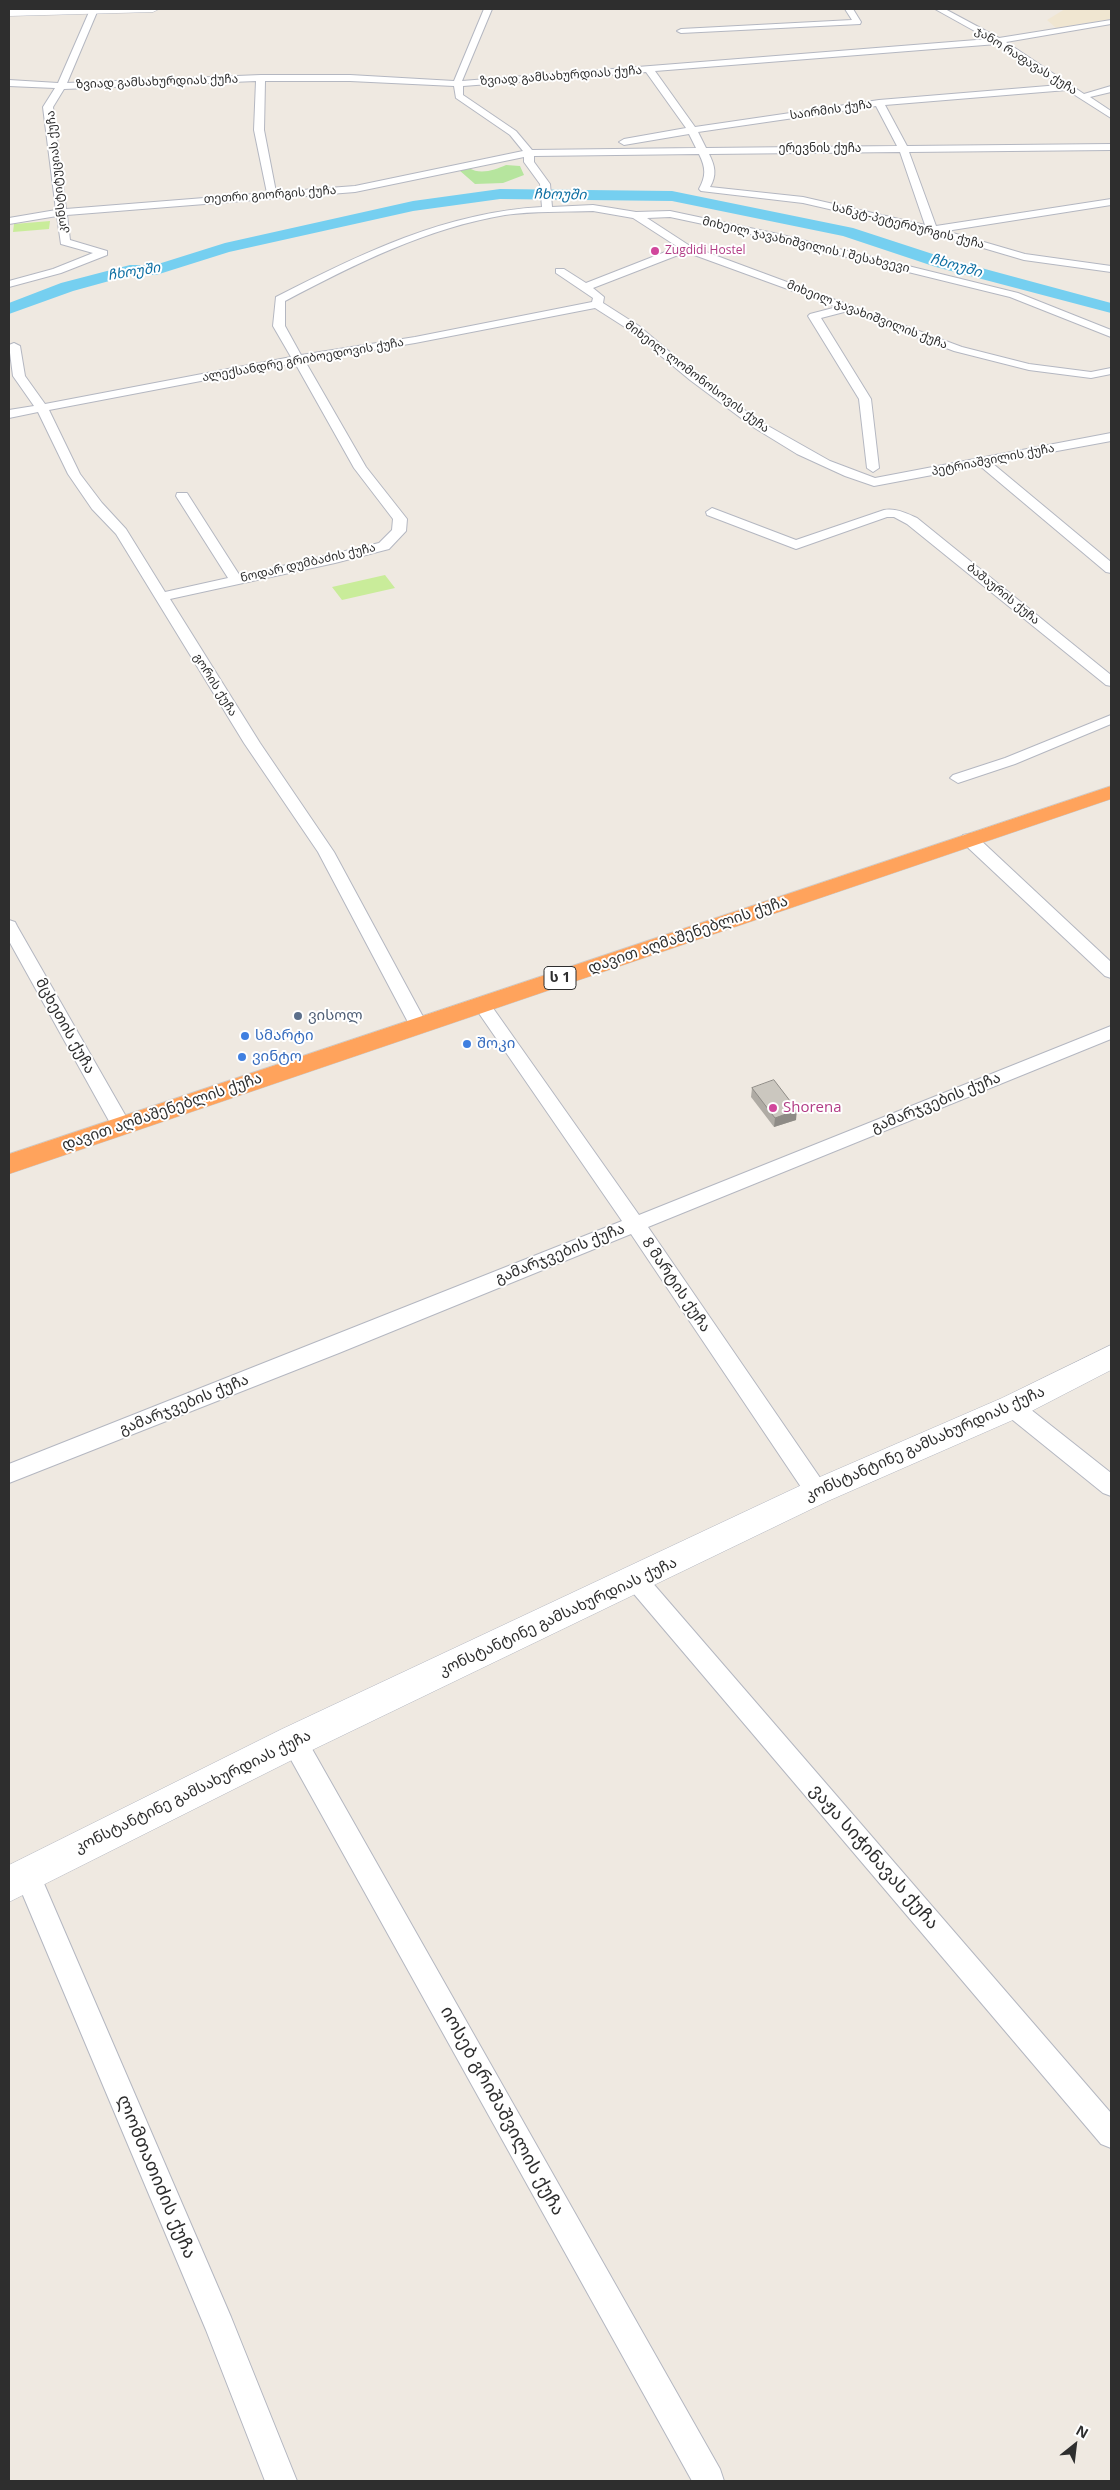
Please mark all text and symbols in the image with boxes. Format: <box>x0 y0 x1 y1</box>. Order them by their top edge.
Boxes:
street label: ჯანო რაფავას ქუჩა <box>972 24 1080 98</box>
street label: ზვიად გამსახურდიას ქუჩა <box>479 63 643 89</box>
street label: ზვიად გამსახურდიას ქუჩა <box>76 72 238 92</box>
street label: საირმის ქუჩა <box>789 97 873 123</box>
street label: კონსტიტუციას ქუჩა <box>43 110 71 234</box>
street label: ერევნის ქუჩა <box>779 142 861 156</box>
street label: თეთრი გიორგის ქუჩა <box>203 183 337 207</box>
water label: ჩხოუში <box>533 186 587 204</box>
street label: სანკტ-პეტერბურგის ქუჩა <box>830 200 986 252</box>
street label: მიხეილ ჯავახიშვილის I შესახვევი <box>701 214 911 276</box>
place label: Zugdidi Hostel <box>665 244 745 258</box>
marker: Zugdidi Hostel <box>649 245 661 257</box>
water label: ჩხოუში <box>928 251 984 281</box>
water label: ჩხოუში <box>107 260 161 284</box>
street label: მიხეილ ჯავახიშვილის ქუჩა <box>785 278 949 352</box>
street label: მიხეილ ლომონოსოვის ქუჩა <box>622 318 772 436</box>
street label: ალექსანდრე გრიბოედოვის ქუჩა <box>201 335 405 385</box>
street label: პეტრიაშვილის ქუჩა <box>930 441 1056 479</box>
street label: ნოდარ დუმბაძის ქუჩა <box>239 540 377 586</box>
street label: ბაშაურის ქუჩა <box>964 560 1042 628</box>
street label: გორის ქუჩა <box>190 651 240 719</box>
street label: დავით აღმაშენებლის ქუჩა <box>586 892 790 978</box>
road number: ს 1 <box>544 966 576 990</box>
street label: მცხეთის ქუჩა <box>31 975 99 1077</box>
place label: ვისოლ <box>308 1007 363 1025</box>
marker: ვისოლ <box>292 1010 304 1022</box>
place label: სმარტი <box>255 1027 314 1045</box>
marker: სმარტი <box>239 1030 251 1042</box>
place label: შოკი <box>477 1035 515 1053</box>
marker: შოკი <box>461 1038 473 1050</box>
place label: ვინტო <box>252 1048 302 1066</box>
marker: ვინტო <box>236 1051 248 1063</box>
street label: დავით აღმაშენებლის ქუჩა <box>60 1069 264 1155</box>
street label: გამარჯვების ქუჩა <box>869 1069 1003 1137</box>
place label: Shorena <box>783 1099 842 1117</box>
marker: Shorena <box>767 1102 779 1114</box>
street label: გამარჯვების ქუჩა <box>493 1220 627 1288</box>
street label: 8 მარტის ქუჩა <box>638 1234 714 1336</box>
street label: გამარჯვების ქუჩა <box>117 1371 251 1439</box>
street label: კონსტანტინე გამსახურდიას ქუჩა <box>802 1383 1048 1505</box>
street label: კონსტანტინე გამსახურდიას ქუჩა <box>436 1554 680 1680</box>
street label: კონსტანტინე გამსახურდიას ქუჩა <box>72 1727 314 1857</box>
street label: ვაჟა სიჭინავას ქუჩა <box>805 1780 943 1934</box>
street label: იოსებ გრიშაშვილის ქუჩა <box>435 2003 569 2219</box>
street label: ლომთათიძის ქუჩა <box>112 2092 200 2262</box>
north arrow <box>1050 2420 1100 2470</box>
text: N <box>1073 2420 1092 2443</box>

